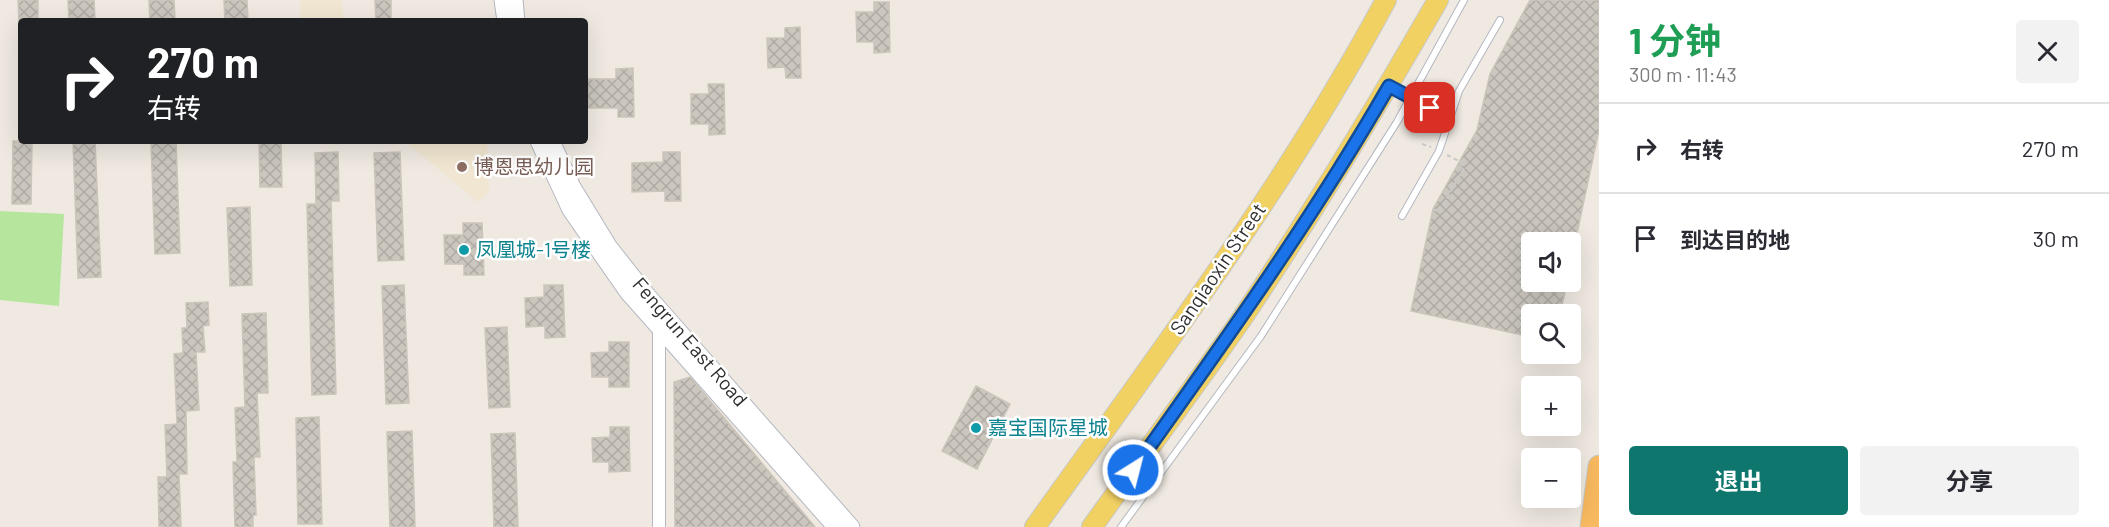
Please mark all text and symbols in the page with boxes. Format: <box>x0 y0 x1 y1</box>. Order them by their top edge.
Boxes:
text: 1 分钟 <box>1629 18 1721 61</box>
button: close <box>2016 20 2079 83</box>
text: 270 m <box>147 36 259 86</box>
icon: right <box>48 42 126 120</box>
text: 300 m · 11:43 <box>1629 62 1737 86</box>
pin <box>1404 82 1455 133</box>
text: 右转 <box>147 91 201 123</box>
icon: arrive <box>1413 91 1446 124</box>
icon: right <box>1629 132 1662 165</box>
text: 270 m <box>2022 135 2079 161</box>
text: 右转 <box>1680 136 1724 162</box>
place label: 博恩思幼儿园 <box>474 154 594 178</box>
marker: 博恩思幼儿园 <box>455 160 469 174</box>
street label: Sanqiaoxin Street <box>1164 198 1270 339</box>
icon: arrive <box>1629 222 1662 255</box>
text: 30 m <box>2033 225 2079 251</box>
text: 到达目的地 <box>1680 226 1790 252</box>
map controls <box>1521 232 1581 508</box>
button: sound <box>1521 232 1581 292</box>
place label: 凤凰城-1号楼 <box>476 237 591 261</box>
marker: 凤凰城-1号楼 <box>457 243 471 257</box>
street label: Fengrun East Road <box>628 272 753 411</box>
button: search <box>1521 304 1581 364</box>
button: + <box>1521 376 1581 436</box>
place label: 嘉宝国际星城 <box>988 415 1108 439</box>
marker: 嘉宝国际星城 <box>969 421 983 435</box>
position arrow <box>1101 438 1165 502</box>
button: 退出 <box>1629 446 1848 515</box>
button: 分享 <box>1860 446 2079 515</box>
button: − <box>1521 448 1581 508</box>

